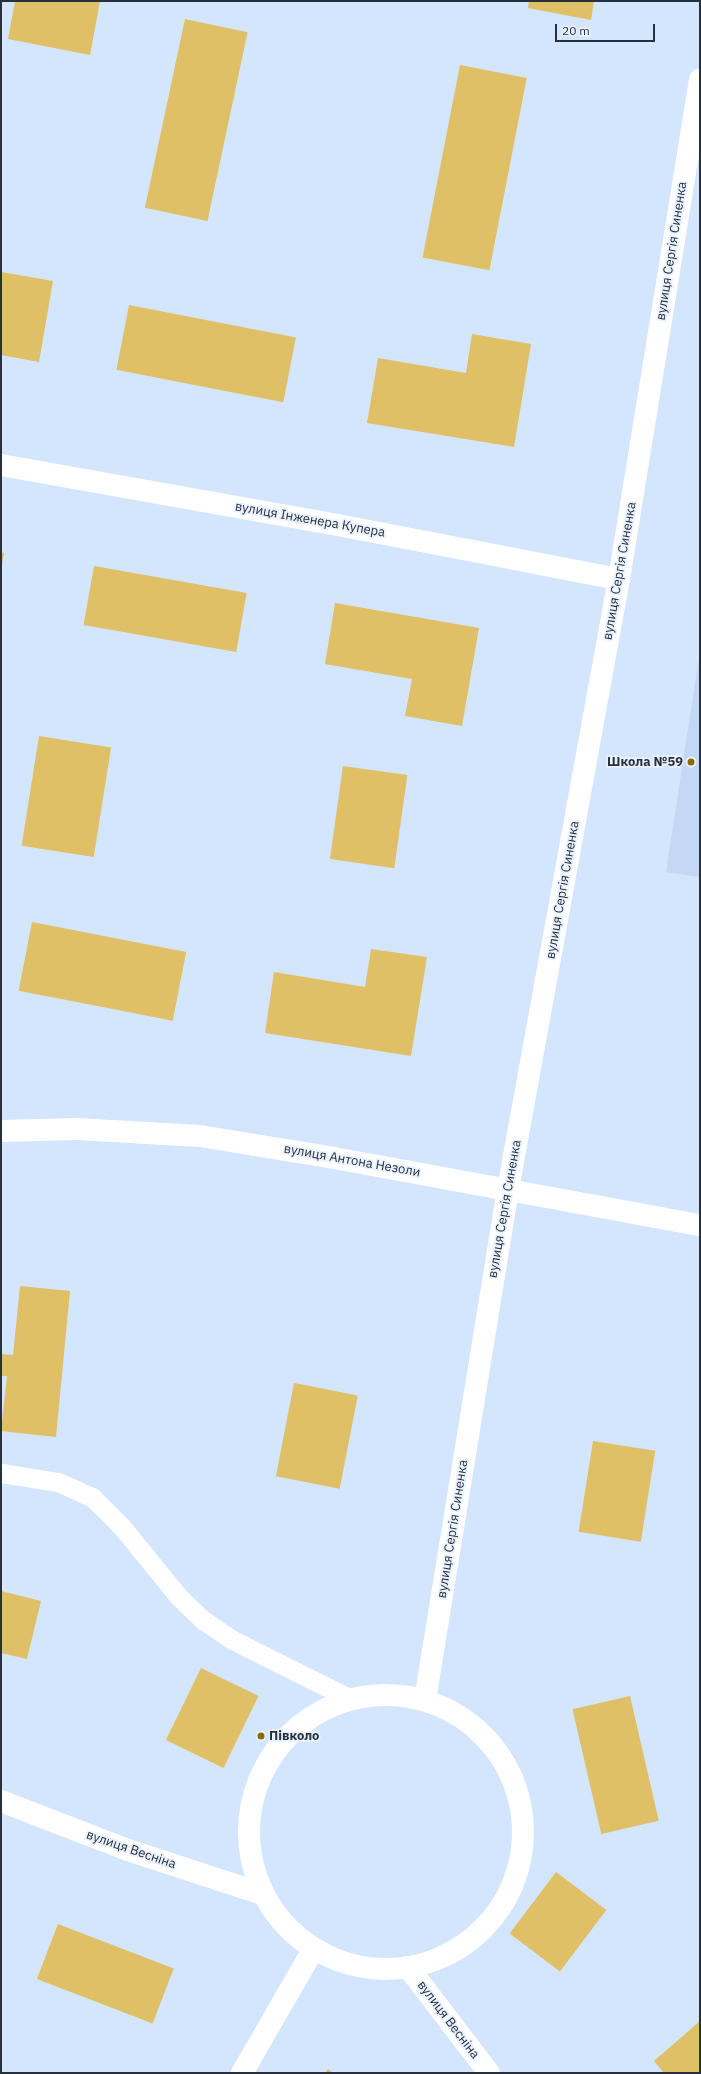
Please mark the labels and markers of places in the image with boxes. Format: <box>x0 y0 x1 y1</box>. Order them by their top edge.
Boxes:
place label: Школа №59 <box>607 754 683 770</box>
marker: Школа №59 <box>686 757 696 767</box>
place label: Півколо <box>269 1728 319 1744</box>
marker: Півколо <box>256 1731 266 1741</box>

